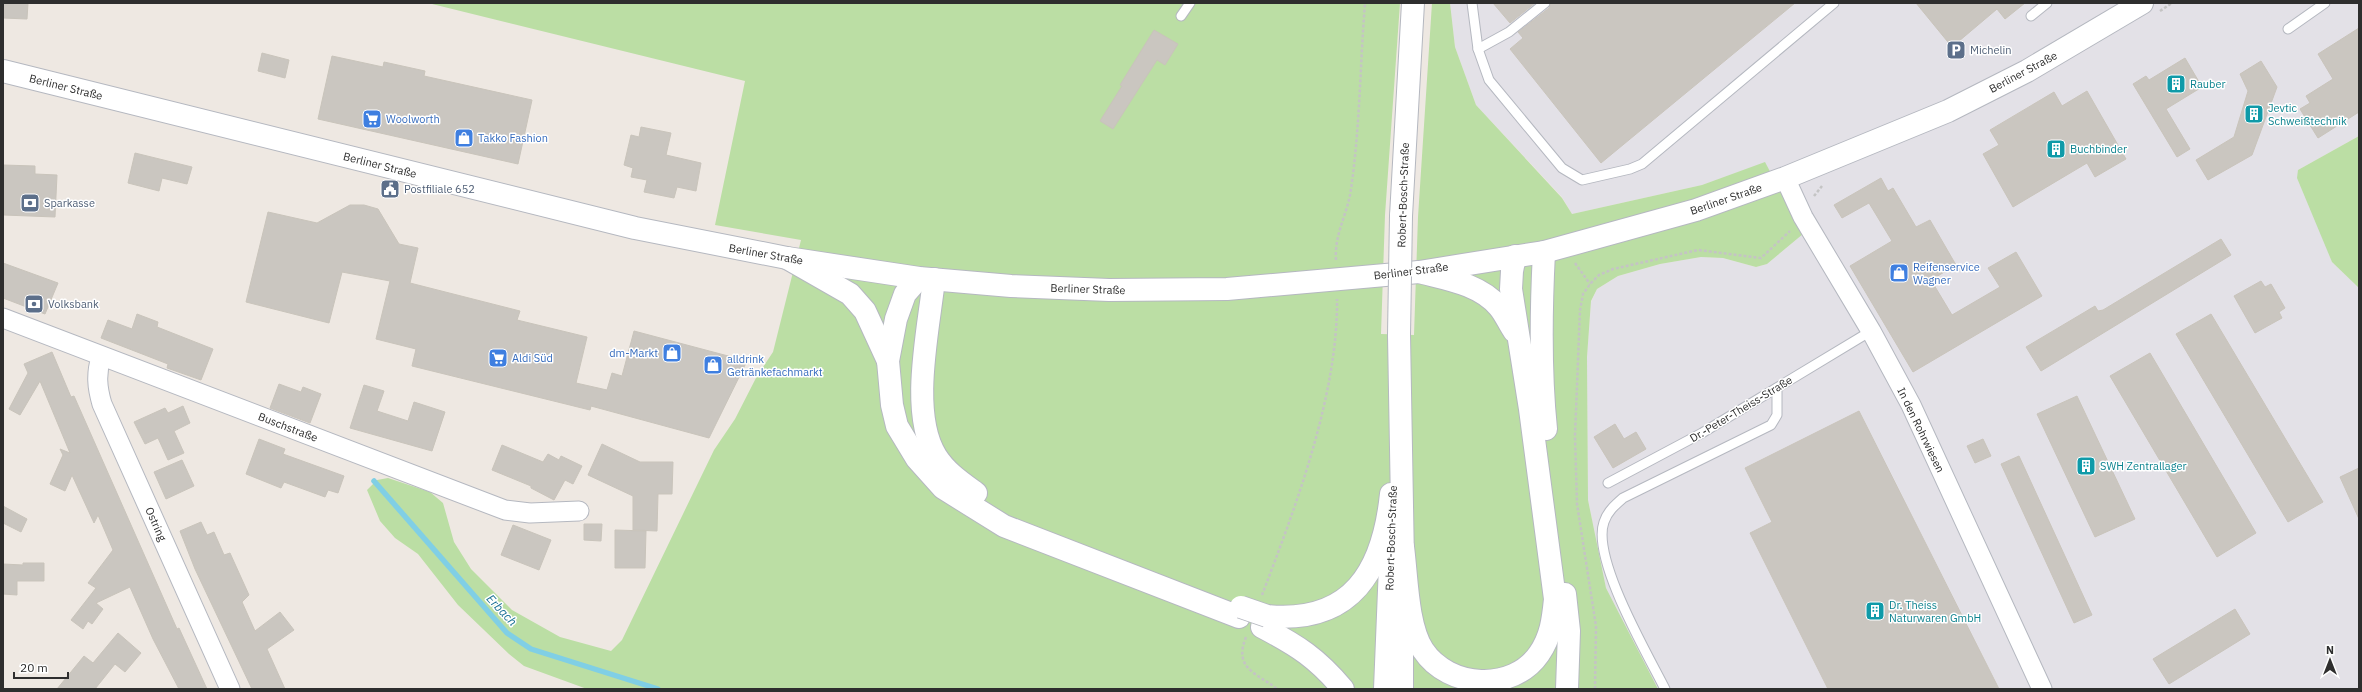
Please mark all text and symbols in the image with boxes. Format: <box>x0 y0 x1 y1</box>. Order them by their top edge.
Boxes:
parking icon: Michelin <box>1945 39 1967 61</box>
place label: Michelin <box>1970 43 2012 57</box>
street label: Berliner Straße <box>1987 48 2059 96</box>
street label: Berliner Straße <box>28 71 104 103</box>
building icon: Rauber <box>2165 73 2187 95</box>
place label: Rauber <box>2190 77 2226 91</box>
place label: Jevtic Schweißtechnik <box>2268 101 2347 128</box>
building icon: Jevtic Schweißtechnik <box>2243 103 2265 125</box>
supermarket icon: Woolworth <box>361 108 383 130</box>
place label: Woolworth <box>386 112 440 126</box>
shop icon: Takko Fashion <box>453 127 475 149</box>
place label: Takko Fashion <box>478 131 548 145</box>
building icon: Buchbinder <box>2045 138 2067 160</box>
street label: Robert-Bosch-Straße <box>1394 142 1412 248</box>
place label: Buchbinder <box>2070 142 2127 156</box>
street label: Berliner Straße <box>342 149 418 181</box>
public building icon: Postfiliale 652 <box>379 178 401 200</box>
street label: Berliner Straße <box>1688 180 1764 218</box>
place label: Postfiliale 652 <box>404 182 475 196</box>
bank icon: Sparkasse <box>19 192 41 214</box>
place label: Sparkasse <box>44 196 95 210</box>
street label: Berliner Straße <box>728 241 804 267</box>
street label: Berliner Straße <box>1373 259 1449 283</box>
place label: Reifenservice Wagner <box>1913 260 1980 287</box>
shop icon: Reifenservice Wagner <box>1888 262 1910 284</box>
street label: Berliner Straße <box>1050 281 1126 297</box>
bank icon: Volksbank <box>23 293 45 315</box>
place label: Volksbank <box>48 297 99 311</box>
shop icon: dm-Markt <box>661 342 683 364</box>
place label: dm-Markt <box>609 346 658 360</box>
supermarket icon: Aldi Süd <box>487 347 509 369</box>
place label: Aldi Süd <box>512 351 553 365</box>
place label: alldrink Getränkefachmarkt <box>727 352 823 379</box>
shop icon: alldrink Getränkefachmarkt <box>702 354 724 376</box>
street label: Dr.-Peter-Theiss-Straße <box>1687 373 1795 445</box>
street label: In den Rohrwiesen <box>1894 385 1948 475</box>
street label: Buschstraße <box>256 409 320 445</box>
building icon: SWH Zentrallager <box>2075 455 2097 477</box>
place label: SWH Zentrallager <box>2100 459 2187 473</box>
street label: Robert-Bosch-Straße <box>1382 485 1400 591</box>
street label: Ostring <box>142 505 170 543</box>
water label: Erbach <box>484 591 520 629</box>
place label: Dr. Theiss Naturwaren GmbH <box>1889 598 1981 625</box>
building icon: Dr. Theiss Naturwaren GmbH <box>1864 600 1886 622</box>
north arrow <box>2310 640 2350 680</box>
text: N <box>2326 643 2334 657</box>
scale bar <box>14 654 68 680</box>
text: 20 m <box>20 660 48 675</box>

